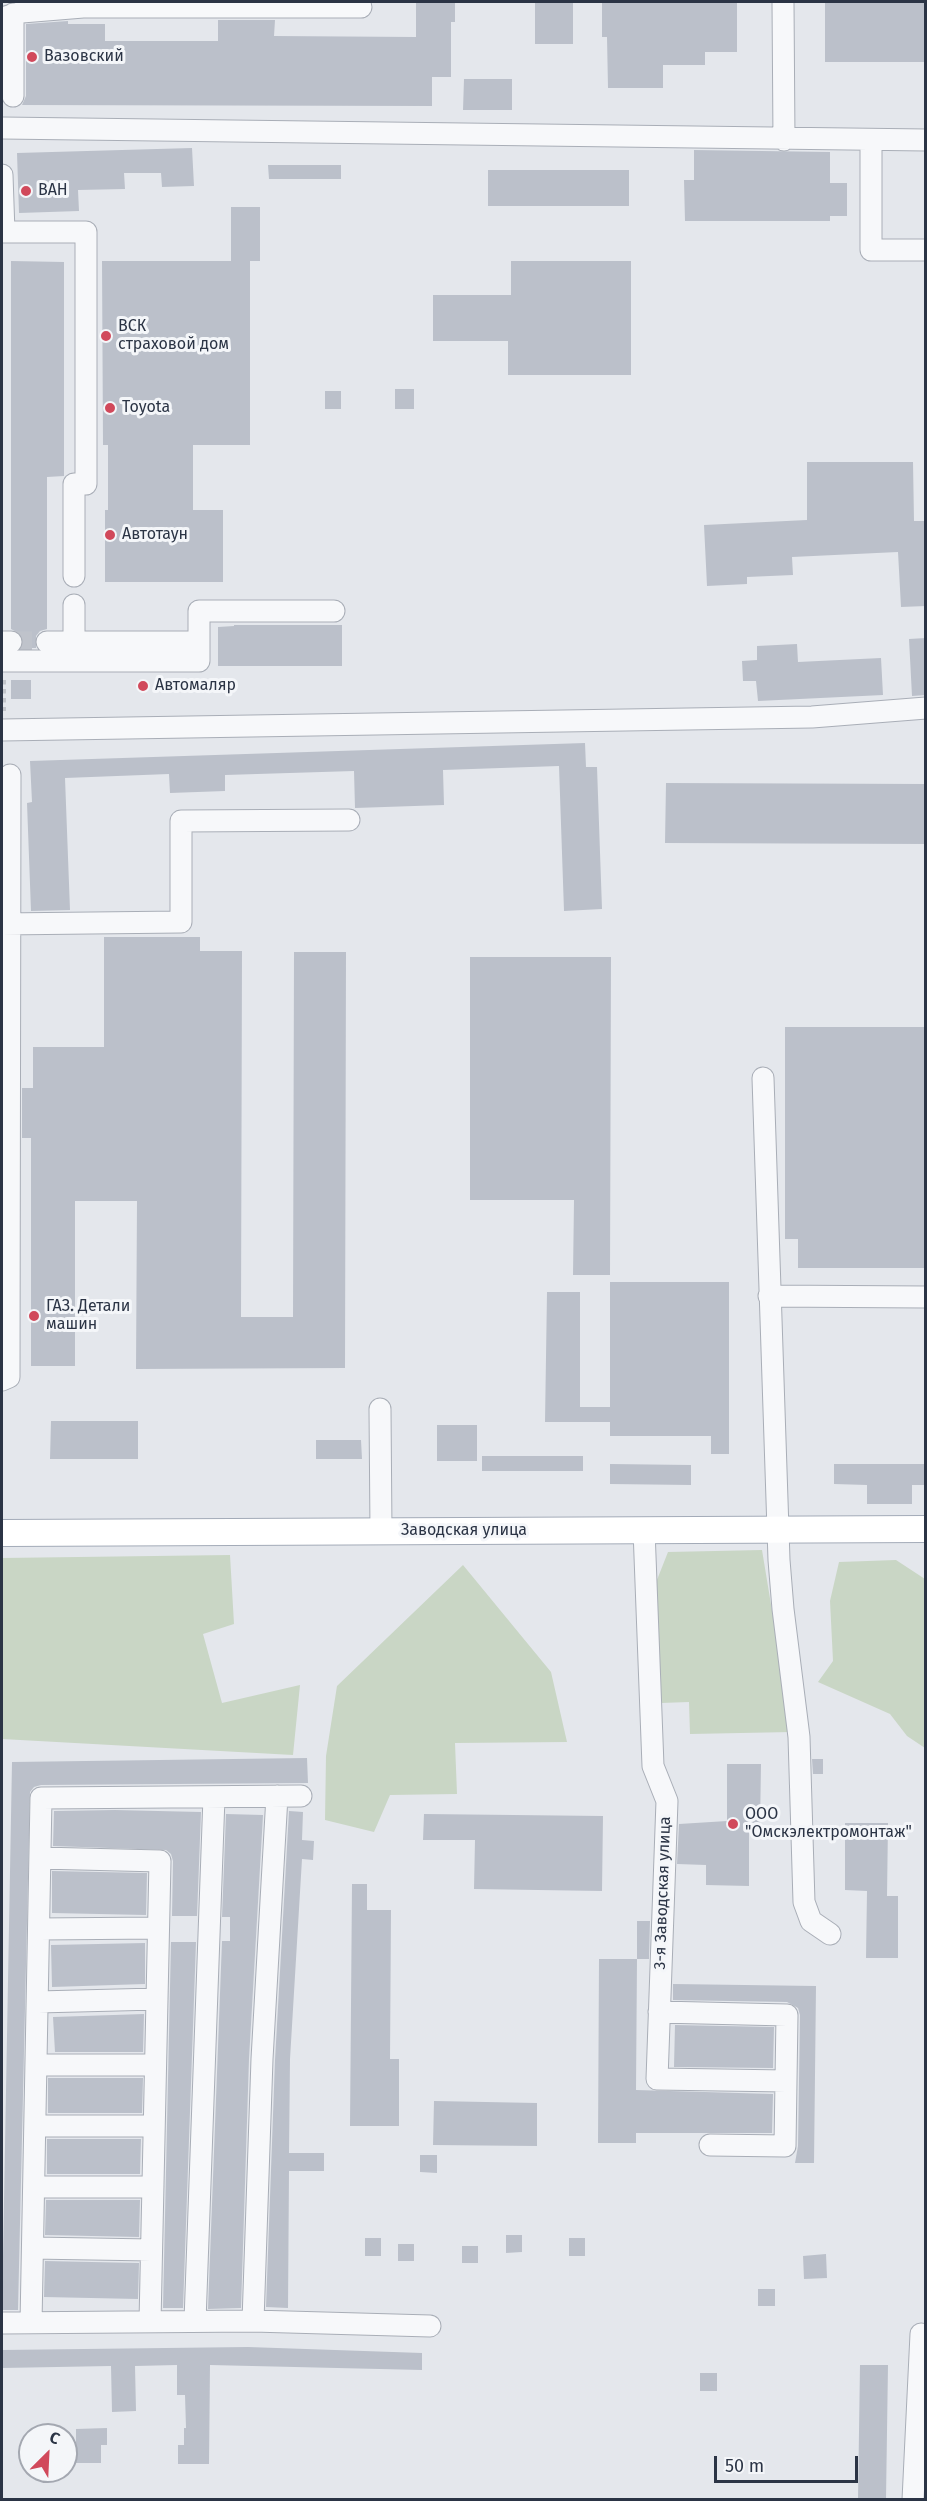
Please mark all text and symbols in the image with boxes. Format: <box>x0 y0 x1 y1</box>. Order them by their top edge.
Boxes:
place label: Вазовский <box>44 47 124 67</box>
marker: Вазовский <box>25 50 39 64</box>
place label: ВАН <box>38 181 68 201</box>
marker: ВАН <box>19 184 33 198</box>
place label: ВСК страховой дом <box>118 317 229 355</box>
marker: ВСК страховой дом <box>99 329 113 343</box>
place label: Toyota <box>122 398 170 418</box>
marker: Toyota <box>103 401 117 415</box>
place label: Автотаун <box>122 525 188 545</box>
marker: Автотаун <box>103 528 117 542</box>
place label: Автомаляр <box>155 676 236 696</box>
marker: Автомаляр <box>136 679 150 693</box>
place label: ГАЗ. Детали машин <box>46 1297 130 1335</box>
marker: ГАЗ. Детали машин <box>27 1309 41 1323</box>
street label: Заводская улица <box>401 1521 527 1541</box>
place label: ООО "Омскэлектромонтаж" <box>745 1805 912 1843</box>
street label: 3-я Заводская улица <box>651 1816 675 1970</box>
marker: ООО "Омскэлектромонтаж" <box>726 1817 740 1831</box>
north arrow <box>18 2423 78 2483</box>
text: С <box>47 2427 63 2448</box>
scale bar <box>717 2444 861 2482</box>
text: 50 m <box>725 2455 764 2477</box>

